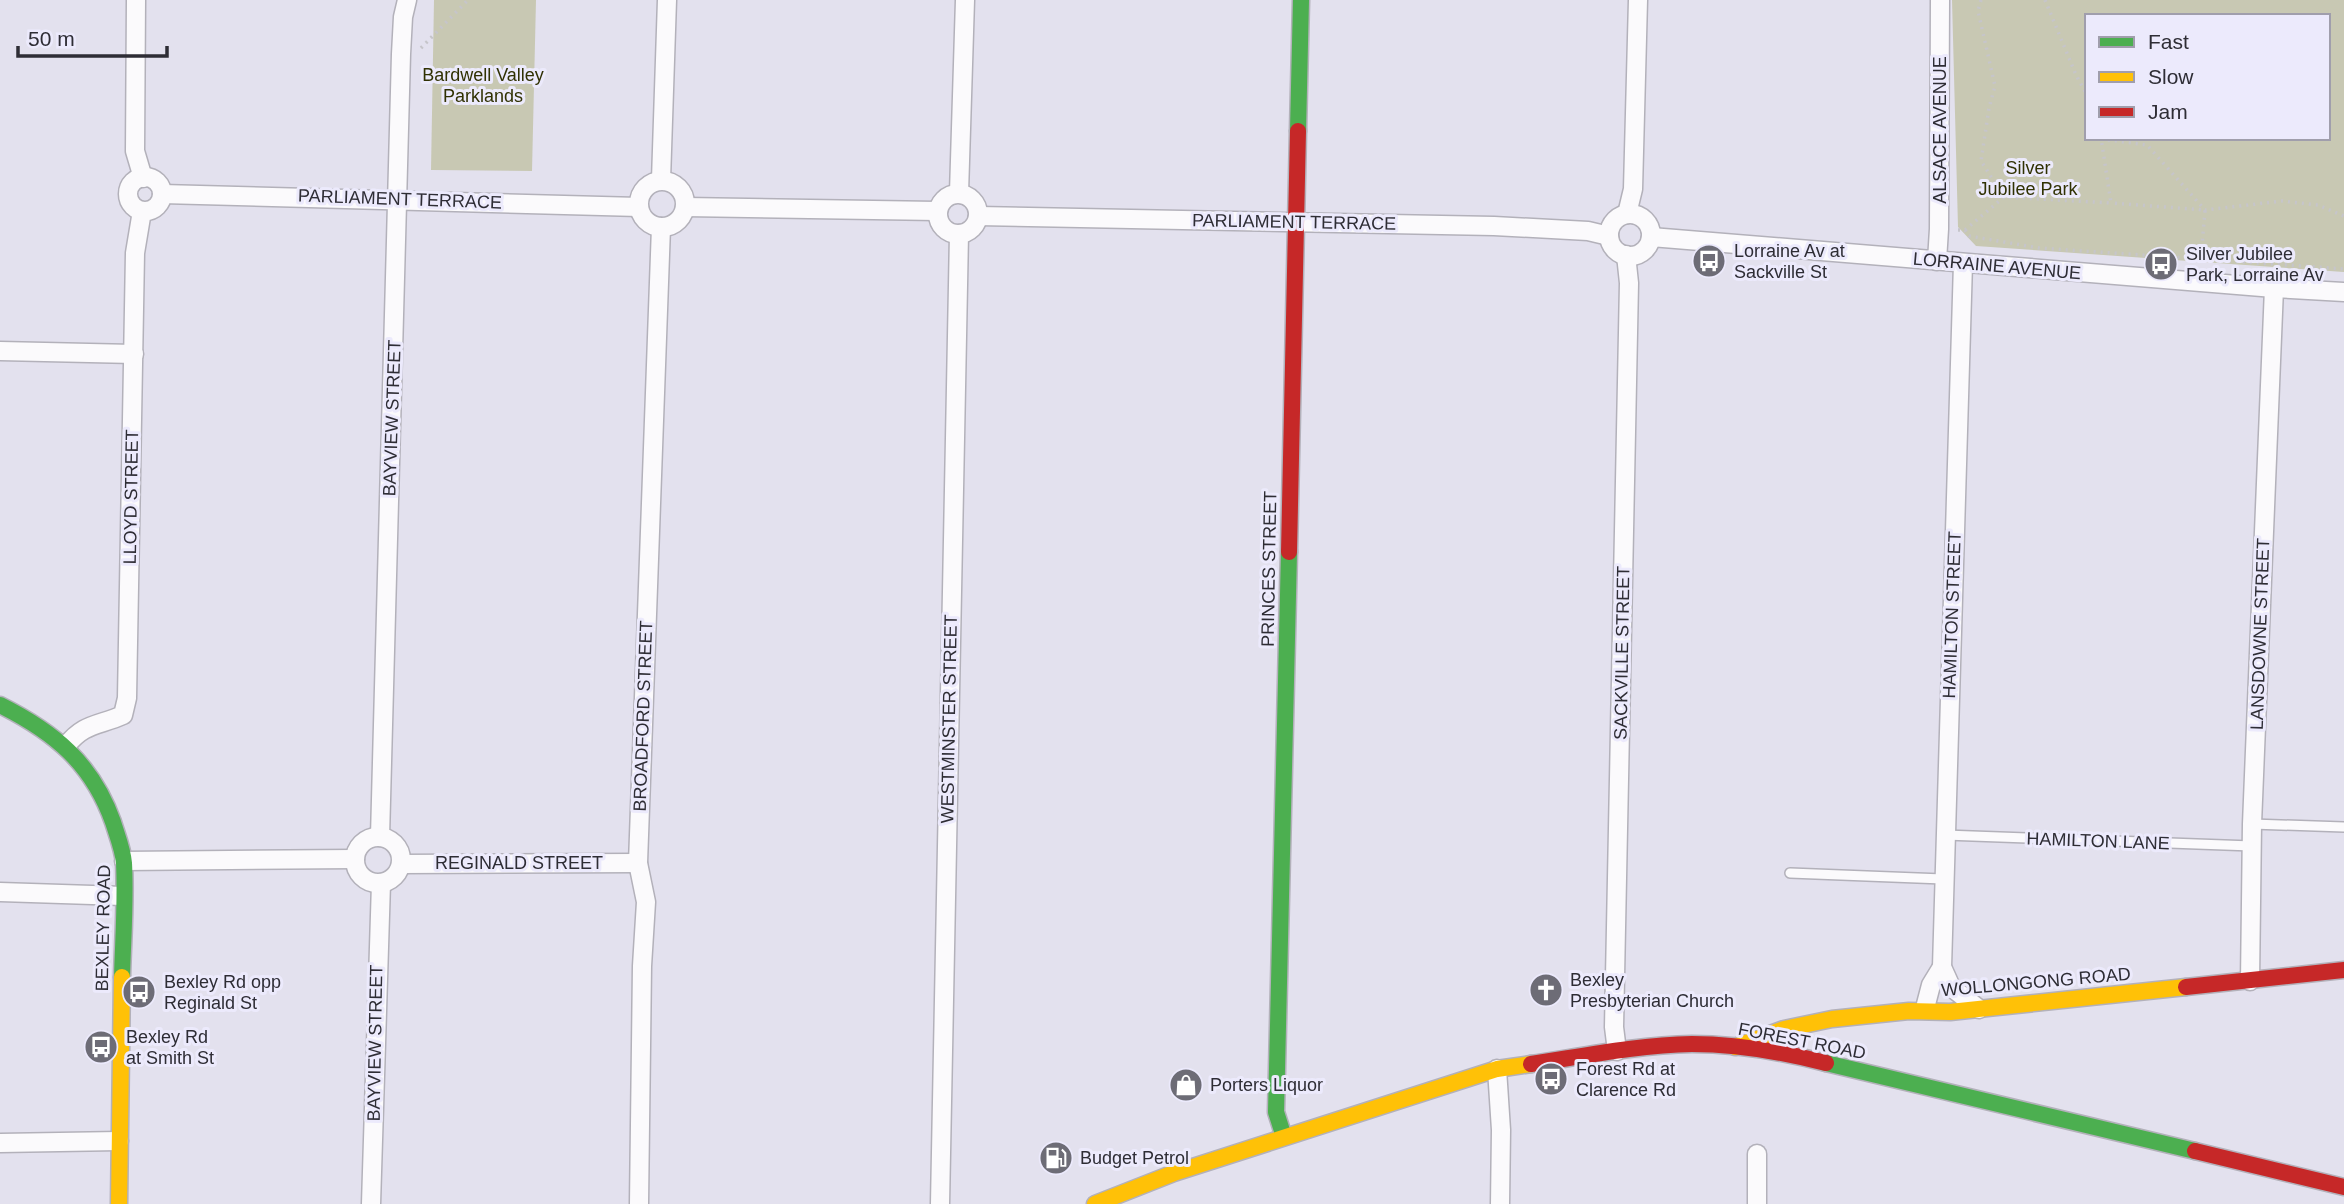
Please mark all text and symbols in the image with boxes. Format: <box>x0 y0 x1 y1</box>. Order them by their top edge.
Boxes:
scale bar <box>18 14 166 58</box>
legend <box>2085 14 2330 140</box>
text: 50 m <box>28 27 75 50</box>
text: Fast <box>2148 30 2189 53</box>
street label: ALSACE AVENUE <box>1930 56 1950 204</box>
park label: Bardwell Valley Parklands <box>422 65 544 106</box>
text: Slow <box>2148 65 2194 88</box>
text: Jam <box>2148 100 2188 123</box>
park label: Silver Jubilee Park <box>1978 158 2079 199</box>
street label: PARLIAMENT TERRACE <box>298 185 502 213</box>
street label: PARLIAMENT TERRACE <box>1192 210 1396 234</box>
place label: Lorraine Av at Sackville St <box>1734 241 1845 282</box>
bus stop icon: Lorraine Av at Sackville St <box>1690 242 1728 280</box>
place label: Silver Jubilee Park, Lorraine Av <box>2186 244 2324 285</box>
bus stop icon: Silver Jubilee Park, Lorraine Av <box>2142 245 2180 283</box>
street label: LORRAINE AVENUE <box>1912 249 2082 283</box>
street label: BAYVIEW STREET <box>379 339 405 497</box>
street label: LLOYD STREET <box>120 429 142 565</box>
street label: PRINCES STREET <box>1258 491 1280 647</box>
street label: HAMILTON STREET <box>1939 531 1965 699</box>
street label: LANSDOWNE STREET <box>2247 538 2273 730</box>
street label: SACKVILLE STREET <box>1610 566 1634 740</box>
street label: WESTMINSTER STREET <box>937 614 961 824</box>
street label: BROADFORD STREET <box>630 620 656 812</box>
street label: HAMILTON LANE <box>2026 829 2170 853</box>
street label: REGINALD STREET <box>435 853 603 873</box>
street label: BEXLEY ROAD <box>92 864 114 992</box>
street label: BAYVIEW STREET <box>364 964 386 1122</box>
street label: WOLLONGONG ROAD <box>1940 964 2132 1000</box>
place label: Bexley Presbyterian Church <box>1570 970 1734 1011</box>
church icon: Bexley Presbyterian Church <box>1527 971 1565 1009</box>
place label: Bexley Rd opp Reginald St <box>164 972 281 1013</box>
bus stop icon: Bexley Rd opp Reginald St <box>120 973 158 1011</box>
street label: FOREST ROAD <box>1736 1019 1868 1063</box>
place label: Bexley Rd at Smith St <box>126 1027 214 1068</box>
bus stop icon: Bexley Rd at Smith St <box>82 1028 120 1066</box>
place label: Forest Rd at Clarence Rd <box>1576 1059 1676 1100</box>
bus stop icon: Forest Rd at Clarence Rd <box>1532 1060 1570 1098</box>
shop icon: Porters Liquor <box>1167 1066 1205 1104</box>
place label: Porters Liquor <box>1210 1075 1323 1095</box>
fuel station icon: Budget Petrol <box>1037 1139 1075 1177</box>
place label: Budget Petrol <box>1080 1148 1189 1168</box>

